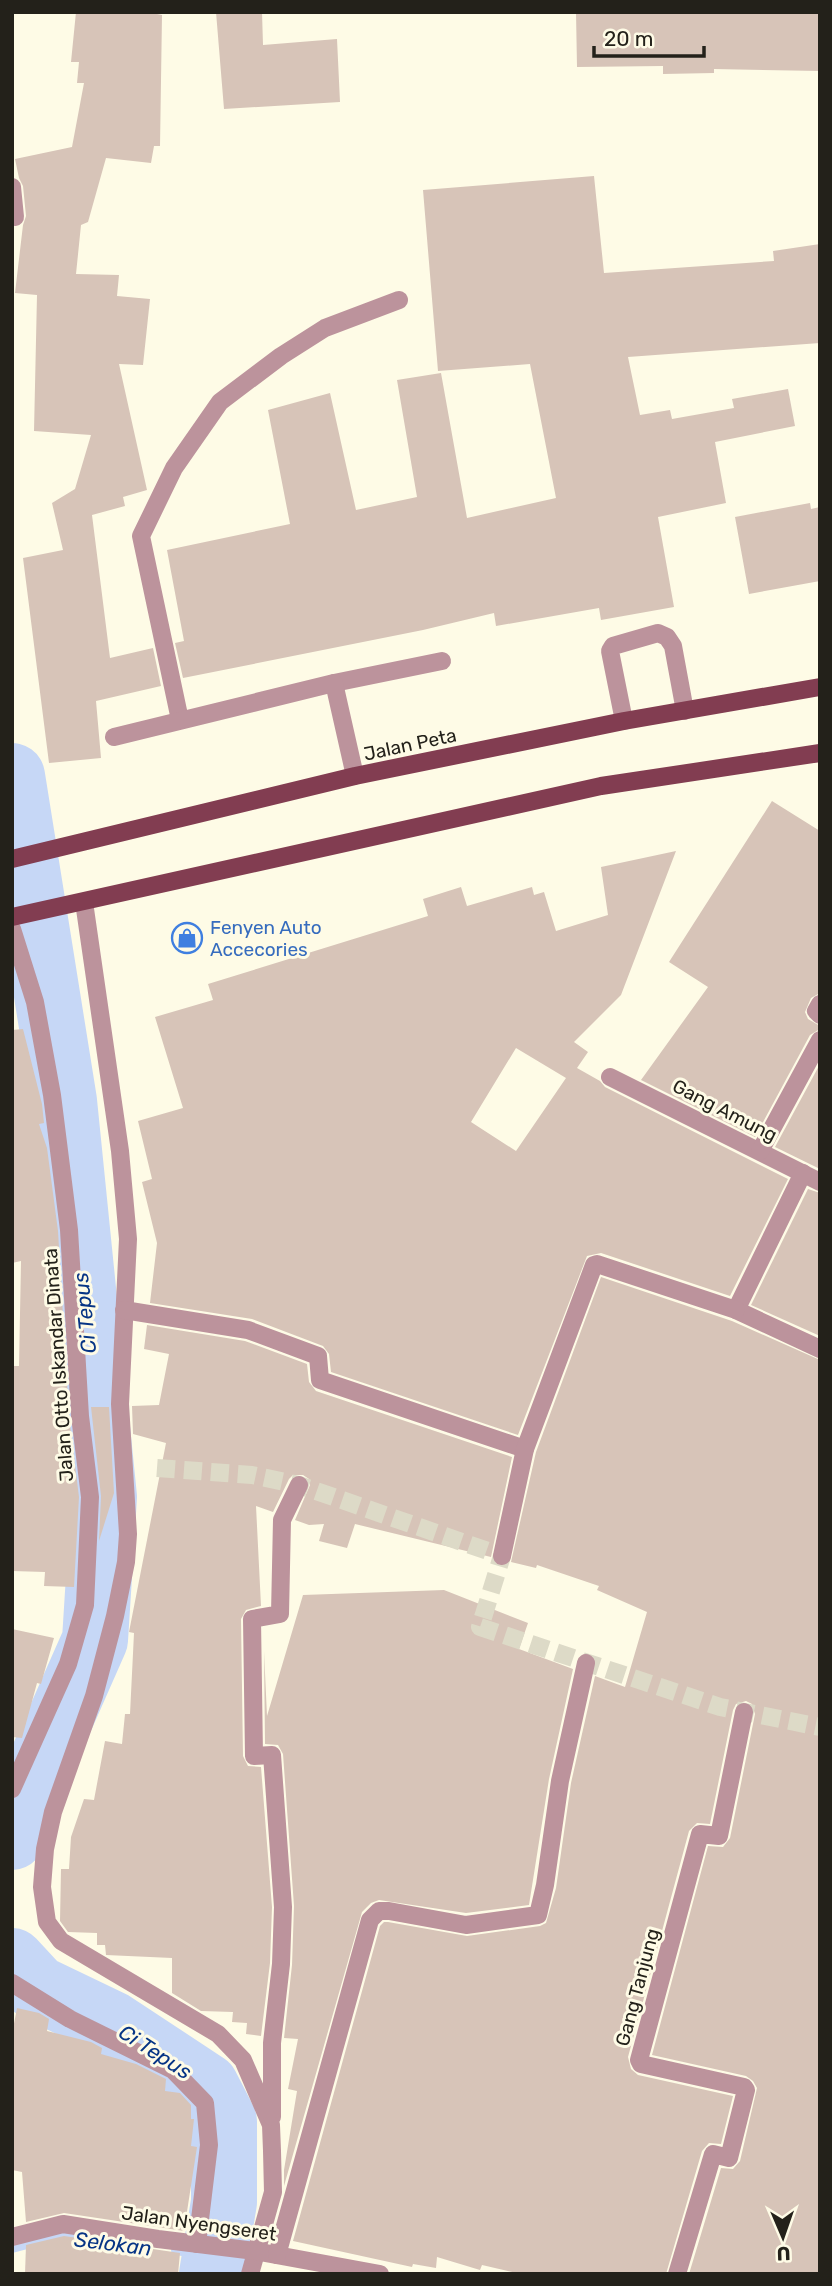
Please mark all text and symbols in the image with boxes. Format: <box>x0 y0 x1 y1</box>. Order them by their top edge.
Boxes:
scale bar <box>594 14 704 58</box>
text: 20 m <box>604 26 653 51</box>
street label: Jalan Peta <box>362 723 459 766</box>
place label: Fenyen Auto Accecories <box>210 916 322 961</box>
shop icon: Fenyen Auto Accecories <box>170 921 204 955</box>
street label: Gang Amung <box>669 1074 781 1147</box>
street label: Jalan Otto Iskandar Dinata <box>39 1247 78 1483</box>
water label: Ci Tepus <box>68 1271 101 1355</box>
street label: Gang Tanjung <box>611 1926 664 2048</box>
water label: Ci Tepus <box>114 2019 197 2084</box>
street label: Jalan Nyengseret <box>120 2201 278 2246</box>
north arrow <box>748 2202 818 2272</box>
water label: Selokan <box>73 2226 153 2261</box>
text: U <box>776 2242 791 2265</box>

